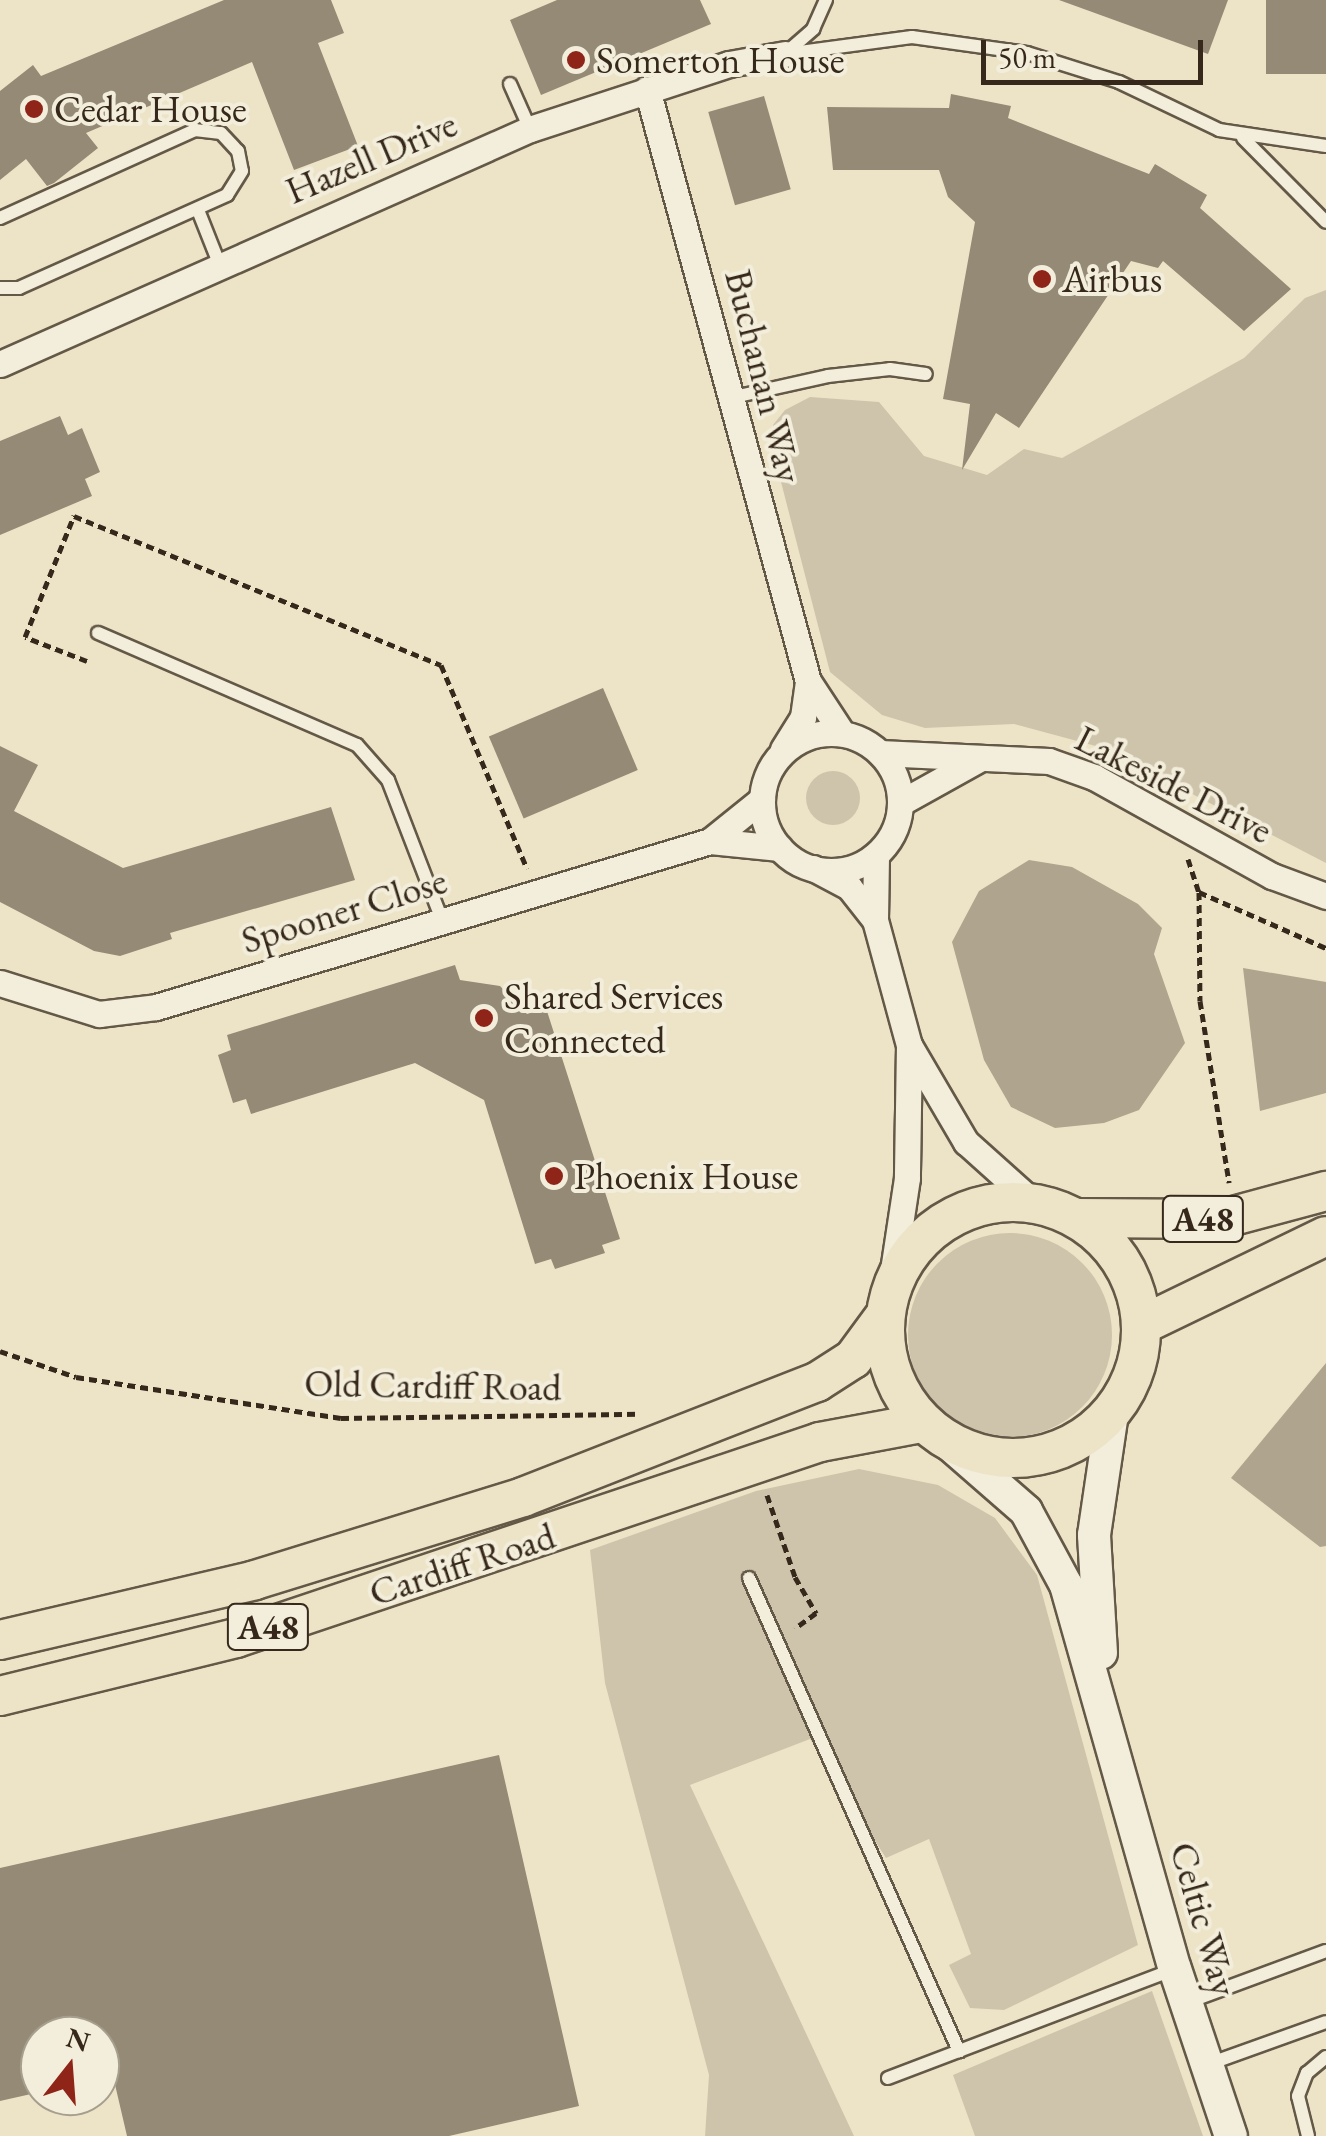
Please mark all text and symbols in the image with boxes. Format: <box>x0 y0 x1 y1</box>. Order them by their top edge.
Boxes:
scale bar <box>986 20 1208 82</box>
place label: Somerton House <box>596 37 845 83</box>
text: 50 m <box>998 38 1056 77</box>
marker: Somerton House <box>565 49 587 71</box>
place label: Cedar House <box>54 86 247 132</box>
marker: Cedar House <box>23 98 45 120</box>
street label: Hazell Drive <box>279 101 463 213</box>
place label: Airbus <box>1062 256 1162 302</box>
street label: Buchanan Way <box>716 265 812 487</box>
marker: Airbus <box>1031 268 1053 290</box>
street label: Lakeside Drive <box>1068 715 1280 853</box>
street label: Spooner Close <box>236 857 452 963</box>
place label: Shared Services Connected <box>504 973 723 1062</box>
marker: Shared Services Connected <box>473 1007 495 1029</box>
place label: Phoenix House <box>574 1153 798 1199</box>
marker: Phoenix House <box>543 1165 565 1187</box>
road number: A48 <box>1160 1189 1246 1249</box>
street label: Old Cardiff Road <box>304 1360 562 1410</box>
street label: Cardiff Road <box>363 1513 561 1615</box>
road number: A48 <box>226 1597 310 1657</box>
street label: Celtic Way <box>1160 1837 1248 2001</box>
north arrow <box>20 2016 120 2116</box>
text: N <box>62 2019 94 2060</box>

